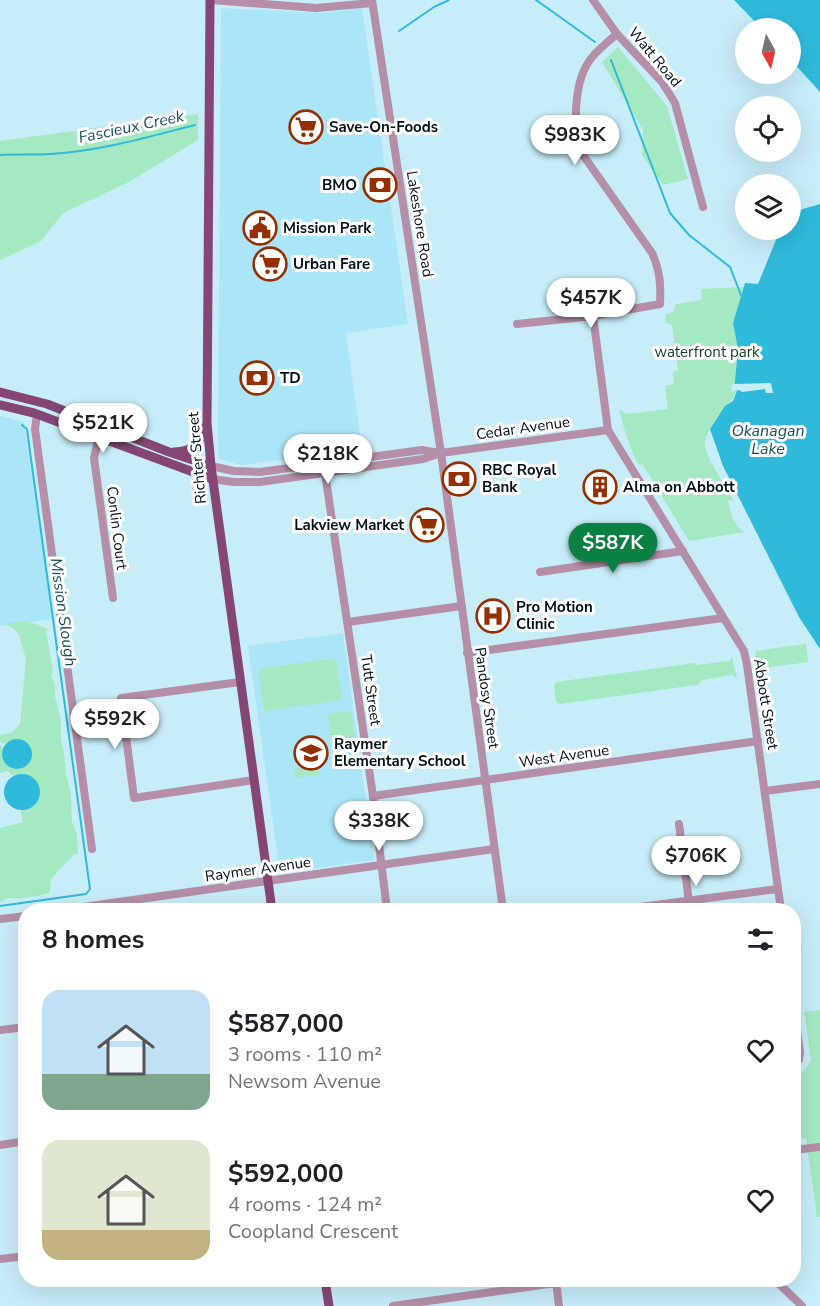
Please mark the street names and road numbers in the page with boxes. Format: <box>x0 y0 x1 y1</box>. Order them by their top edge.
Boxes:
street label: Watt Road <box>624 23 686 91</box>
street label: Lakeshore Road <box>402 169 438 279</box>
street label: Richter Street <box>183 410 211 505</box>
street label: Cedar Avenue <box>475 412 571 444</box>
street label: Conlin Court <box>102 485 132 572</box>
street label: Pandosy Street <box>470 646 504 751</box>
street label: Tutt Street <box>356 653 386 728</box>
street label: Abbott Street <box>749 657 783 752</box>
street label: West Avenue <box>518 740 610 772</box>
street label: Raymer Avenue <box>204 852 312 886</box>

